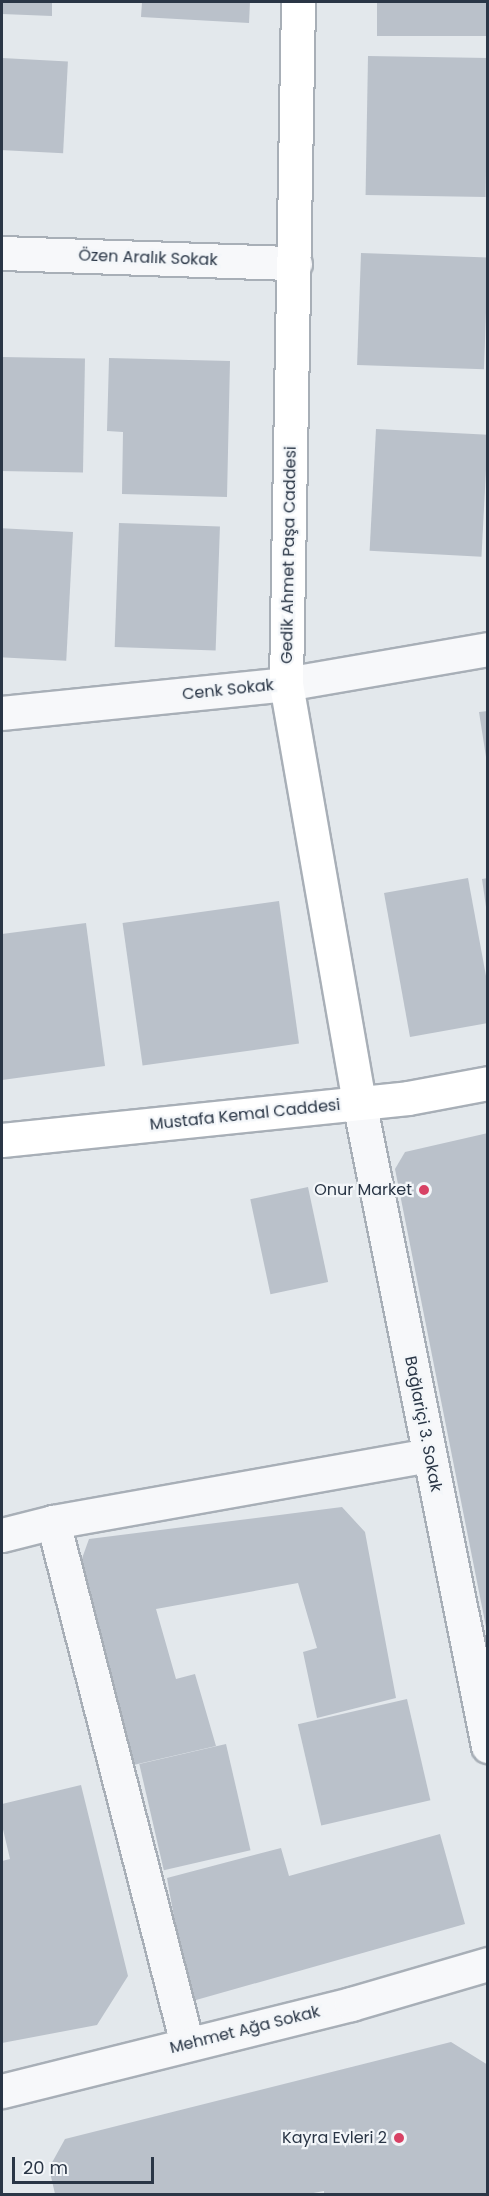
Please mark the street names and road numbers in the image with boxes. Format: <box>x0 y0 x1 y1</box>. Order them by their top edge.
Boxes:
street label: Özen Aralık Sokak <box>78 246 218 270</box>
street label: Gedik Ahmet Paşa Caddesi <box>278 446 300 664</box>
street label: Cenk Sokak <box>181 676 275 704</box>
street label: Mustafa Kemal Caddesi <box>149 1095 341 1135</box>
street label: Bağlariçi 3. Sokak <box>400 1354 446 1494</box>
street label: Mehmet Ağa Sokak <box>168 2002 322 2058</box>

